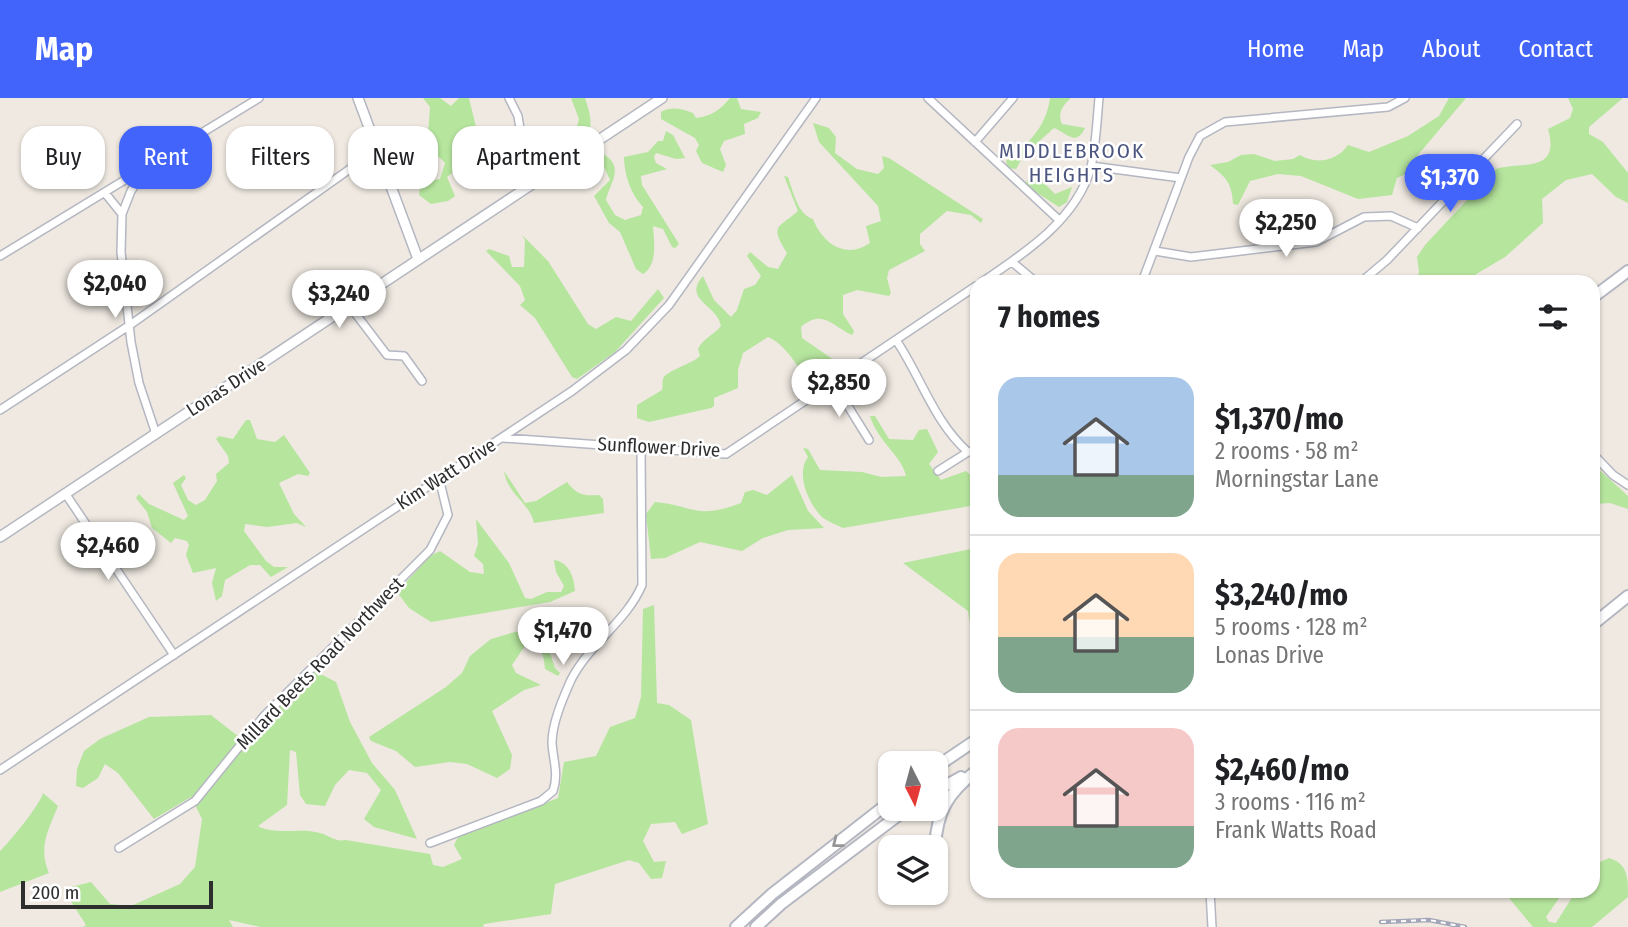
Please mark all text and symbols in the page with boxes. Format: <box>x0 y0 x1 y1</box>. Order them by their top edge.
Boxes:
text: Map <box>35 29 93 69</box>
text: Home <box>1247 35 1304 63</box>
text: Map <box>1342 35 1384 63</box>
text: About <box>1422 35 1480 63</box>
text: Contact <box>1518 35 1593 63</box>
chip: Buy <box>21 126 105 189</box>
chip: Rent <box>119 126 212 189</box>
chip: Filters <box>226 126 334 189</box>
chip: New <box>348 126 438 189</box>
chip: Apartment <box>452 126 604 189</box>
district label: MIDDLEBROOK HEIGHTS <box>999 138 1145 188</box>
pin: $1,370 <box>1393 155 1507 214</box>
text: $1,370 <box>1421 163 1479 191</box>
pin: $2,250 <box>1229 200 1343 259</box>
text: $2,250 <box>1255 208 1317 236</box>
pin: $2,040 <box>58 260 172 320</box>
text: $2,040 <box>83 269 147 297</box>
pin: $3,240 <box>282 271 396 330</box>
text: $3,240 <box>308 279 370 307</box>
icon: filters <box>1534 298 1572 336</box>
text: 7 homes <box>998 299 1100 335</box>
street label: Lonas Drive <box>182 353 270 421</box>
pin: $2,850 <box>782 360 896 419</box>
text: $2,850 <box>807 368 871 396</box>
text: $1,370/mo <box>1215 401 1344 437</box>
icon: home <box>1054 405 1138 489</box>
street label: Sunflower Drive <box>597 432 721 462</box>
street label: Kim Watt Drive <box>392 433 500 515</box>
text: 2 rooms · 58 m² <box>1215 437 1359 465</box>
text: Morningstar Lane <box>1215 465 1379 493</box>
pin: $2,460 <box>51 522 165 582</box>
text: $2,460 <box>77 531 139 559</box>
street label: Millard Beets Road Northwest <box>232 571 409 754</box>
text: $3,240/mo <box>1215 577 1348 613</box>
icon: home <box>1054 581 1138 665</box>
pin: $1,470 <box>506 608 620 667</box>
text: 5 rooms · 128 m² <box>1215 613 1368 641</box>
text: $1,470 <box>534 616 592 644</box>
text: Lonas Drive <box>1215 641 1324 669</box>
north arrow <box>878 751 948 821</box>
map controls <box>878 751 948 905</box>
text: $2,460/mo <box>1215 752 1349 788</box>
icon: home <box>1054 756 1138 840</box>
text: 3 rooms · 116 m² <box>1215 788 1366 816</box>
text: Frank Watts Road <box>1215 816 1377 844</box>
one-way arrow <box>832 835 845 847</box>
button: layers <box>878 835 948 905</box>
scale bar <box>21 878 214 910</box>
text: 200 m <box>32 881 79 904</box>

